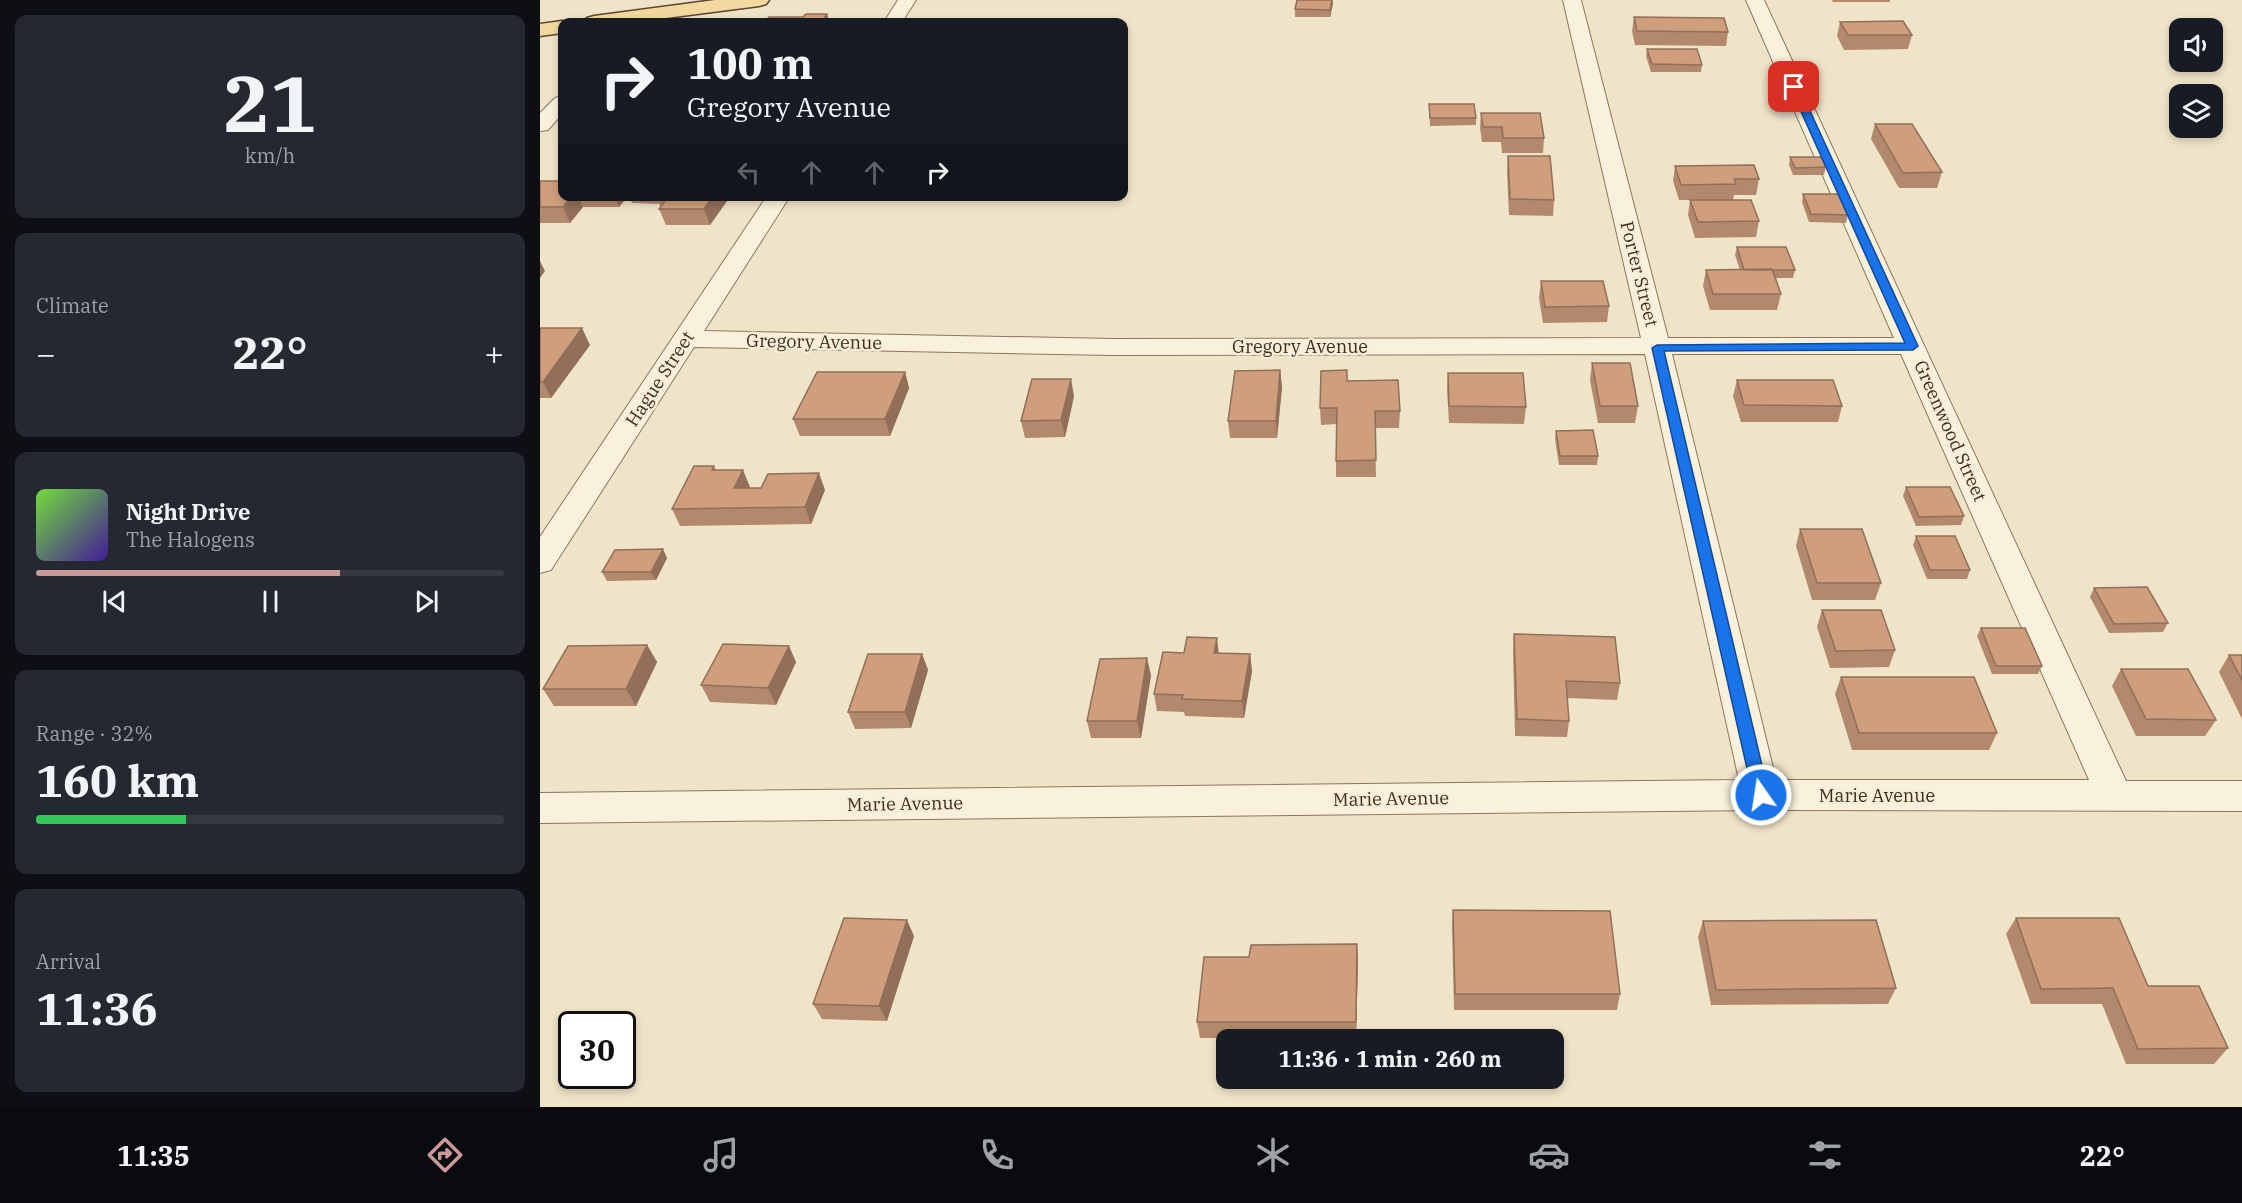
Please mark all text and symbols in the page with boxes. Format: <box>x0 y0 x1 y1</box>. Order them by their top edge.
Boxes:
map controls <box>2169 18 2223 138</box>
button: sound <box>2169 18 2223 72</box>
text: 100 m <box>687 36 813 91</box>
icon: right <box>588 42 666 120</box>
text: 21 <box>223 52 317 153</box>
pin <box>1768 61 1819 112</box>
icon: arrive <box>1777 70 1810 103</box>
button: layers <box>2169 84 2223 138</box>
text: Gregory Avenue <box>687 89 891 124</box>
text: km/h <box>245 142 295 169</box>
icon: left <box>732 156 765 189</box>
icon: ahead <box>795 156 828 189</box>
icon: ahead <box>858 156 891 189</box>
icon: right <box>921 156 954 189</box>
street label: Porter Street <box>1615 219 1664 329</box>
text: Climate <box>36 292 109 319</box>
text: 22° <box>232 323 308 381</box>
street label: Hague Street <box>620 327 699 431</box>
street label: Gregory Avenue <box>746 329 882 354</box>
text: − <box>36 332 56 375</box>
text: + <box>484 332 504 375</box>
street label: Gregory Avenue <box>1232 335 1368 358</box>
street label: Greenwood Street <box>1909 357 1992 505</box>
text: Night Drive <box>126 497 251 526</box>
text: The Halogens <box>126 526 255 553</box>
icon: previous <box>98 585 131 618</box>
icon: pause <box>254 585 287 618</box>
icon: next <box>410 585 443 618</box>
text: Range · 32% <box>36 720 153 747</box>
text: 160 km <box>36 751 199 809</box>
position arrow <box>1729 763 1793 827</box>
street label: Marie Avenue <box>1819 784 1935 807</box>
street label: Marie Avenue <box>1333 786 1449 811</box>
street label: Marie Avenue <box>847 791 963 816</box>
text: Arrival <box>36 948 101 975</box>
text: 11:36 <box>36 979 158 1037</box>
speed limit sign: 30 <box>558 1011 636 1089</box>
text: 11:36 · 1 min · 260 m <box>1278 1044 1502 1073</box>
icon: directions <box>424 1134 466 1176</box>
icon: music <box>700 1134 742 1176</box>
icon: phone <box>976 1134 1018 1176</box>
icon: climate <box>1252 1134 1294 1176</box>
icon: car <box>1528 1134 1570 1176</box>
icon: filters <box>1804 1134 1846 1176</box>
text: 11:35 <box>117 1138 190 1173</box>
text: 22° <box>2080 1138 2125 1173</box>

